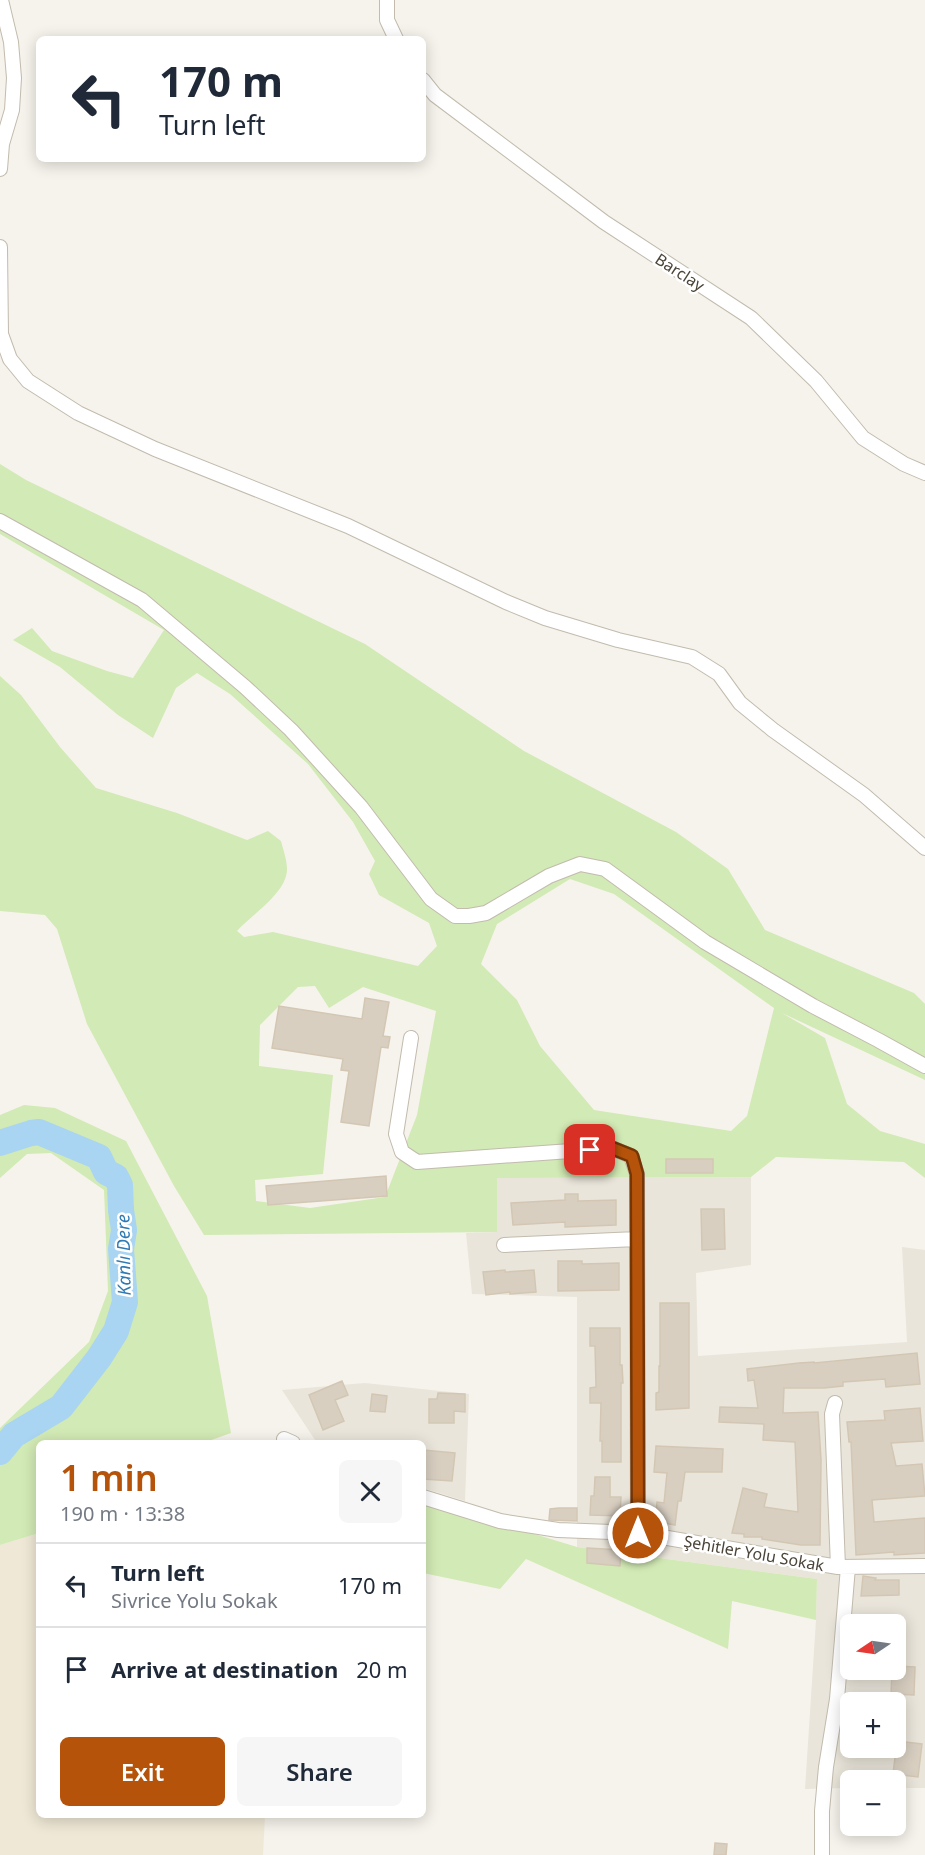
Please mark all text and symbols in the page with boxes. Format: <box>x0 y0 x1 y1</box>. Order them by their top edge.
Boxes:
text: 170 m <box>159 52 283 109</box>
icon: left <box>60 60 138 138</box>
text: Turn left <box>159 106 265 143</box>
street label: Barclay <box>651 248 710 297</box>
pin <box>564 1124 615 1175</box>
icon: arrive <box>573 1133 606 1166</box>
water label: Kanlı Dere <box>110 1214 136 1296</box>
text: 1 min <box>60 1453 158 1502</box>
button: close <box>339 1460 402 1523</box>
text: 190 m · 13:38 <box>60 1500 185 1527</box>
position arrow <box>606 1501 670 1565</box>
street label: Şehitler Yolu Sokak <box>682 1530 826 1576</box>
text: Turn left <box>111 1557 205 1587</box>
icon: left <box>60 1569 93 1602</box>
text: 170 m <box>338 1570 402 1600</box>
text: Sivrice Yolu Sokak <box>111 1587 278 1614</box>
north arrow <box>840 1614 906 1680</box>
map controls <box>840 1614 906 1836</box>
icon: arrive <box>60 1653 93 1686</box>
text: Arrive at destination <box>111 1654 338 1684</box>
text: 20 m <box>356 1654 408 1684</box>
button: + <box>840 1692 906 1758</box>
button: Exit <box>60 1737 225 1806</box>
button: Share <box>237 1737 402 1806</box>
button: − <box>840 1770 906 1836</box>

